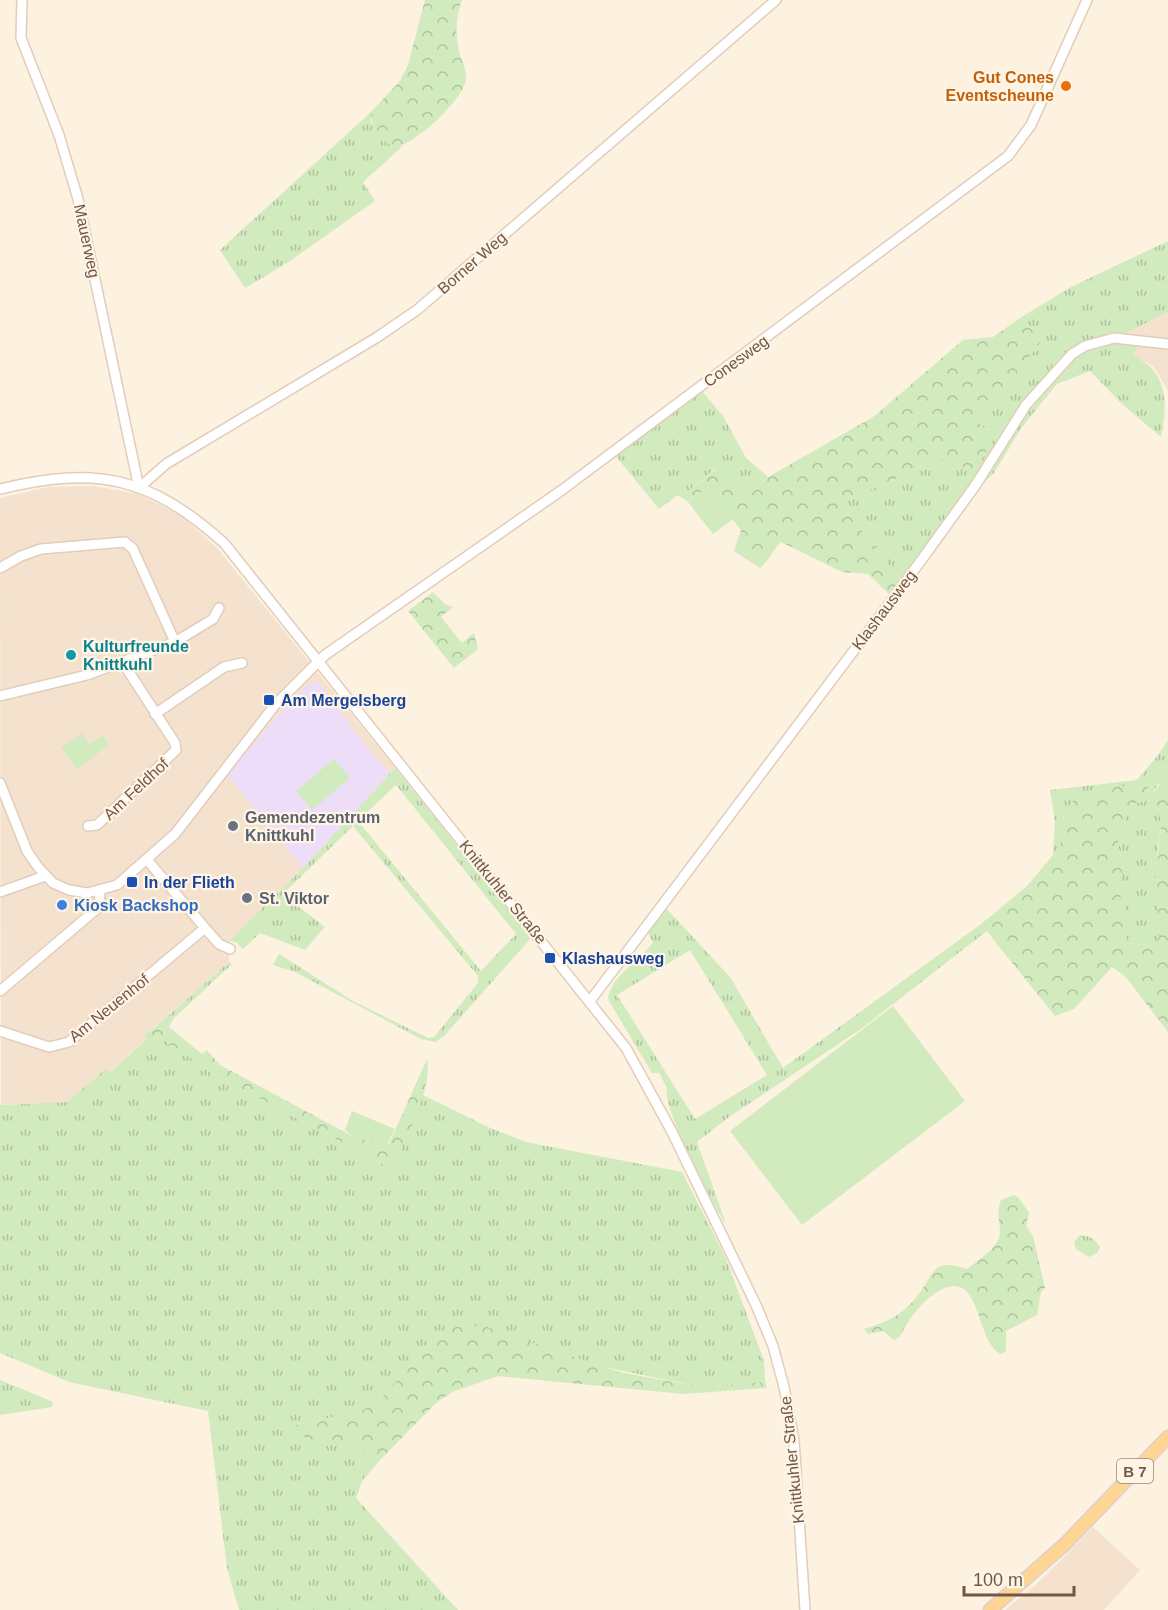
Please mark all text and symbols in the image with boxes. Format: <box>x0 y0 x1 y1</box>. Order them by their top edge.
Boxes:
place label: Gut Cones Eventscheune <box>946 69 1054 104</box>
marker: Gut Cones Eventscheune <box>1059 79 1073 93</box>
street label: Mauerweg <box>71 203 103 279</box>
street label: Borner Weg <box>434 229 510 297</box>
street label: Conesweg <box>700 332 772 390</box>
street label: Klashausweg <box>849 567 919 653</box>
place label: Kulturfreunde Knittkuhl <box>83 638 189 673</box>
marker: Kulturfreunde Knittkuhl <box>64 648 78 662</box>
place label: Am Mergelsberg <box>281 692 406 709</box>
marker: Am Mergelsberg <box>262 693 276 707</box>
street label: Am Feldhof <box>100 755 172 823</box>
place label: Gemendezentrum Knittkuhl <box>245 809 380 844</box>
marker: Gemendezentrum Knittkuhl <box>226 819 240 833</box>
street label: Knittkuhler Straße <box>456 837 550 947</box>
place label: In der Flieth <box>144 874 235 891</box>
marker: In der Flieth <box>125 875 139 889</box>
place label: St. Viktor <box>259 890 329 907</box>
marker: St. Viktor <box>240 891 254 905</box>
place label: Kiosk Backshop <box>74 897 199 914</box>
marker: Kiosk Backshop <box>55 898 69 912</box>
place label: Klashausweg <box>562 950 664 967</box>
marker: Klashausweg <box>543 951 557 965</box>
street label: Am Neuenhof <box>66 970 153 1045</box>
street label: Knittkuhler Straße <box>777 1395 807 1525</box>
road number: B 7 <box>1117 1459 1153 1483</box>
scale bar <box>964 1559 1074 1597</box>
text: 100 m <box>973 1570 1023 1590</box>

